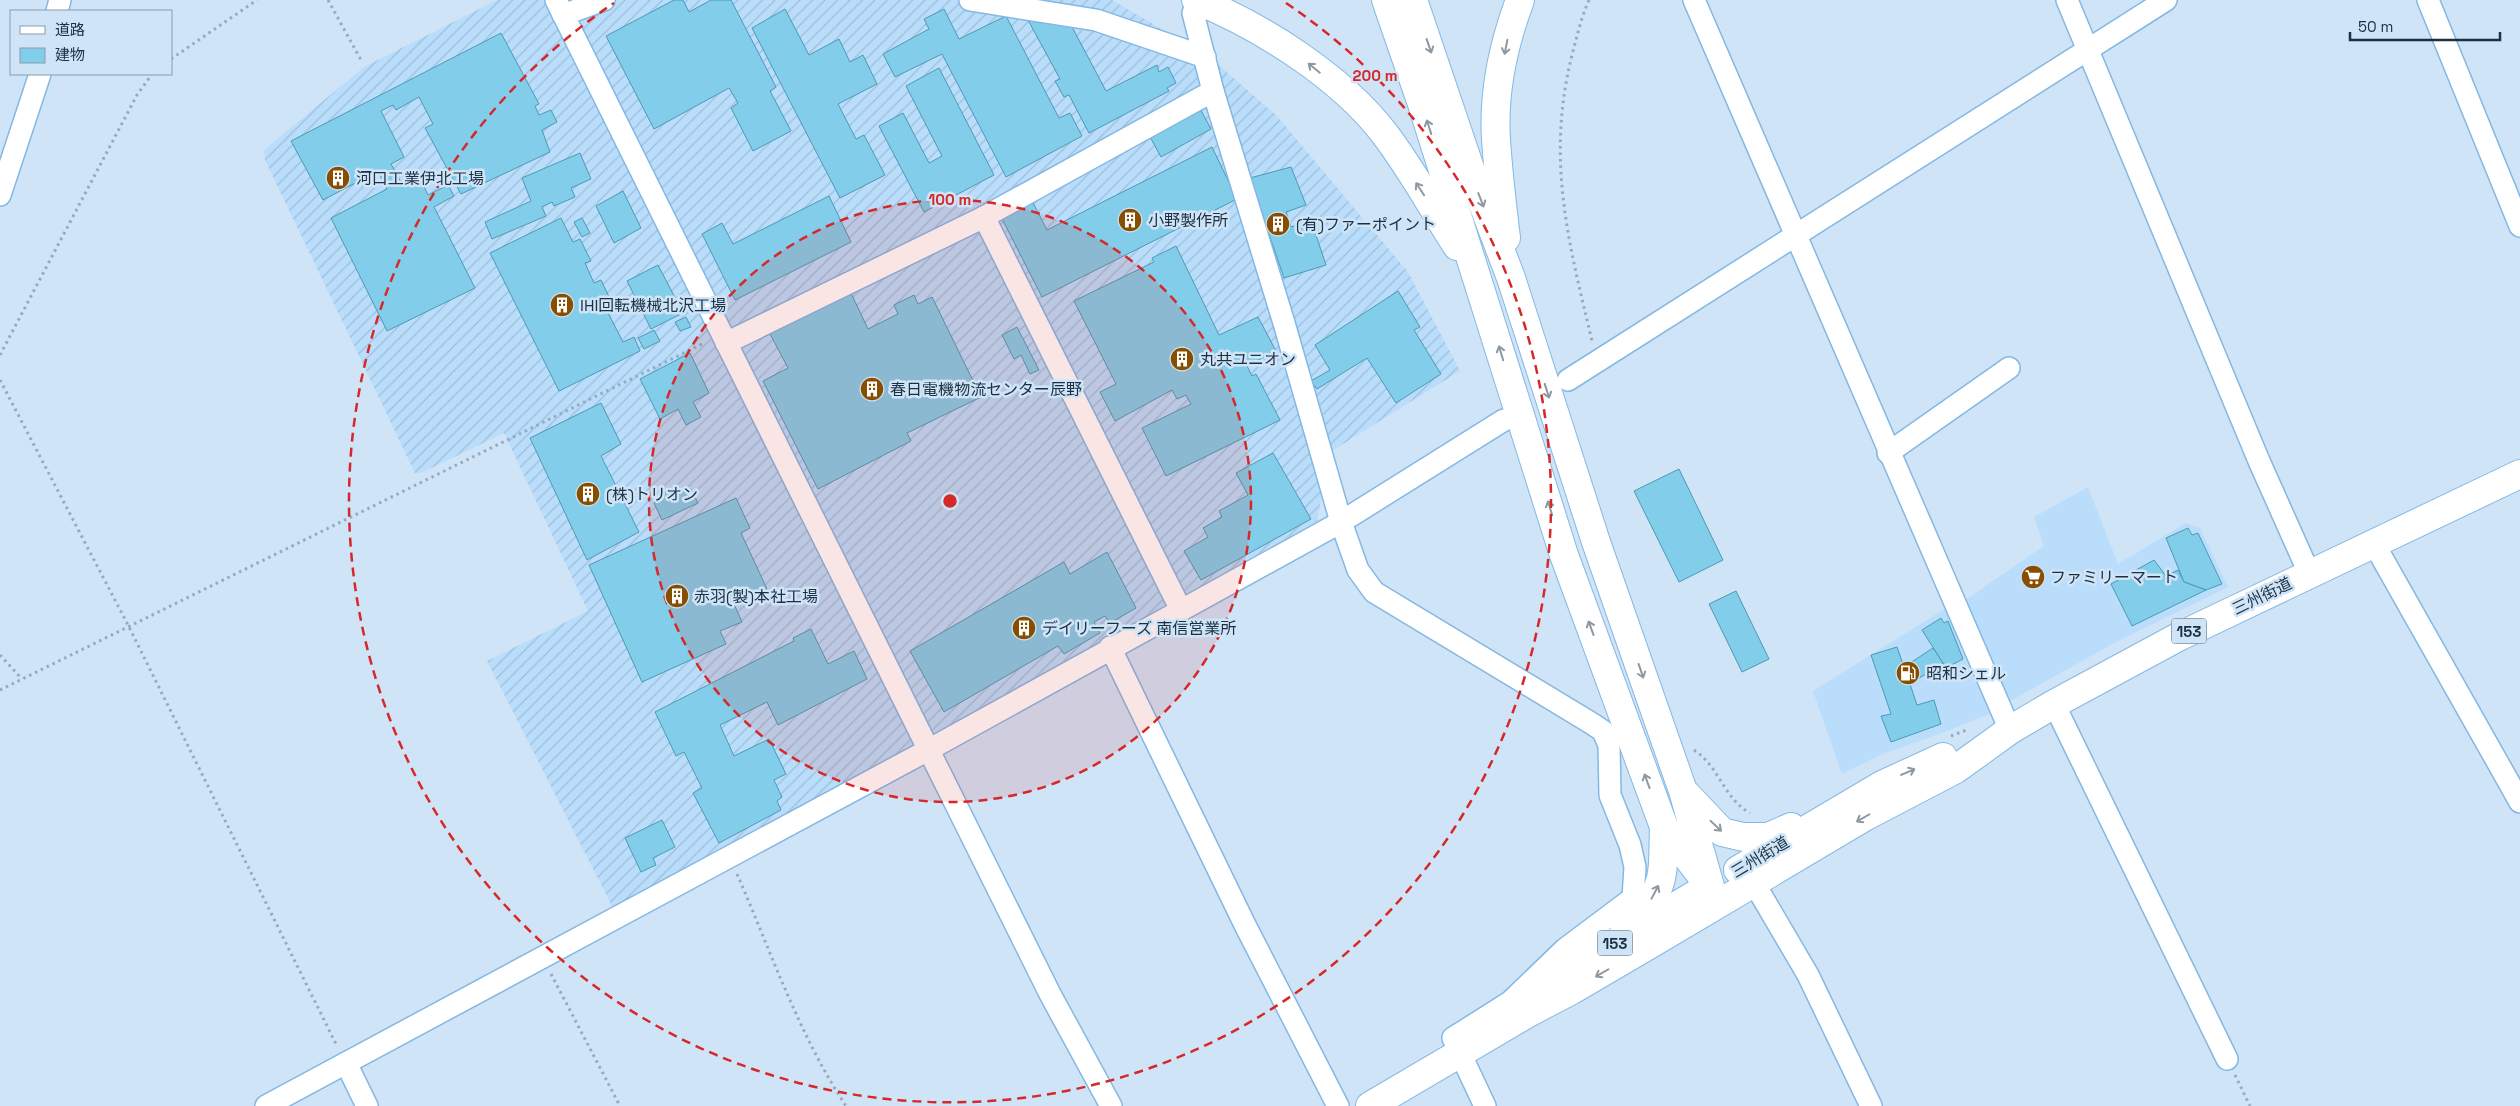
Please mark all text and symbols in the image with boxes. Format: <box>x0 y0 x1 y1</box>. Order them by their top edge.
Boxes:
legend <box>10 10 172 75</box>
scale bar <box>2350 10 2500 42</box>
text: 50 m <box>2358 17 2393 36</box>
text: 道路 <box>55 20 85 39</box>
one-way arrow <box>1425 38 1434 53</box>
one-way arrow <box>1501 38 1511 54</box>
text: 建物 <box>55 45 85 64</box>
one-way arrow <box>1308 63 1321 74</box>
text: 200 m <box>1353 66 1397 85</box>
one-way arrow <box>1424 120 1434 136</box>
building icon: 河口工業伊北工場 <box>325 165 351 191</box>
place label: 河口工業伊北工場 <box>356 168 484 189</box>
one-way arrow <box>1415 183 1425 197</box>
text: 100 m <box>929 190 971 209</box>
one-way arrow <box>1477 192 1487 207</box>
building icon: 小野製作所 <box>1117 207 1143 233</box>
place label: 小野製作所 <box>1148 210 1228 231</box>
building icon: (有)ファーポイント <box>1265 211 1291 237</box>
place label: (有)ファーポイント <box>1296 214 1436 235</box>
building icon: IHI回転機械北沢工場 <box>549 292 575 318</box>
place label: IHI回転機械北沢工場 <box>580 295 726 316</box>
building icon: 丸共ユニオン <box>1169 346 1195 372</box>
one-way arrow <box>1495 346 1505 362</box>
place label: 丸共ユニオン <box>1200 349 1296 370</box>
building icon: 春日電機物流センター辰野 <box>859 376 885 402</box>
place label: 春日電機物流センター辰野 <box>890 379 1082 400</box>
one-way arrow <box>1543 383 1553 399</box>
building icon: (株)トリオン <box>575 481 601 507</box>
place label: (株)トリオン <box>606 484 698 505</box>
centre of rings <box>941 492 959 510</box>
one-way arrow <box>1544 501 1554 517</box>
supermarket icon: ファミリーマート <box>2020 564 2046 590</box>
place label: ファミリーマート <box>2050 567 2178 588</box>
street label: 三州街道 <box>2229 573 2295 619</box>
building icon: 赤羽(製)本社工場 <box>664 583 690 609</box>
place label: 赤羽(製)本社工場 <box>694 586 818 607</box>
building icon: デイリーフーズ 南信営業所 <box>1011 615 1037 641</box>
place label: デイリーフーズ 南信営業所 <box>1042 618 1236 639</box>
road number: 153 <box>2172 618 2206 644</box>
one-way arrow <box>1586 621 1595 637</box>
fuel station icon: 昭和シェル <box>1895 660 1921 686</box>
one-way arrow <box>1637 663 1646 678</box>
place label: 昭和シェル <box>1926 663 2006 684</box>
one-way arrow <box>1900 767 1915 776</box>
one-way arrow <box>1642 774 1651 789</box>
one-way arrow <box>1856 813 1871 823</box>
one-way arrow <box>1710 820 1723 832</box>
street label: 三州街道 <box>1727 832 1793 882</box>
one-way arrow <box>1650 885 1660 900</box>
road number: 153 <box>1598 930 1632 956</box>
one-way arrow <box>1596 968 1610 978</box>

